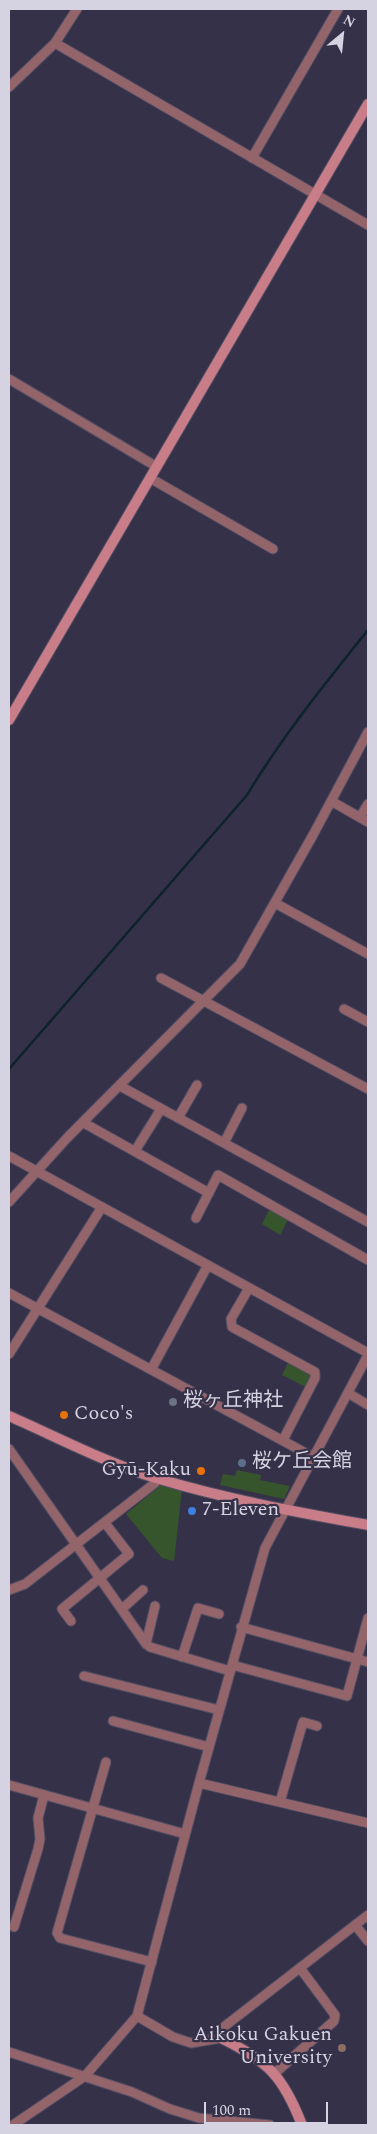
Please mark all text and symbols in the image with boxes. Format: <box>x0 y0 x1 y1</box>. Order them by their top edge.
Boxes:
text: N <box>339 9 359 33</box>
north arrow <box>317 10 367 60</box>
place label: 桜ヶ丘神社 <box>183 1390 283 1414</box>
marker: 桜ヶ丘神社 <box>167 1396 179 1408</box>
place label: Coco's <box>74 1403 133 1427</box>
marker: Coco's <box>58 1409 70 1421</box>
place label: 桜ケ丘会館 <box>252 1451 352 1475</box>
marker: 桜ケ丘会館 <box>236 1457 248 1469</box>
place label: Gyū-Kaku <box>101 1459 191 1483</box>
marker: Gyū-Kaku <box>195 1465 207 1477</box>
place label: 7-Eleven <box>202 1499 279 1523</box>
marker: 7-Eleven <box>186 1505 198 1517</box>
place label: Aikoku Gakuen University <box>193 2024 332 2071</box>
marker: Aikoku Gakuen University <box>336 2042 348 2054</box>
scale bar <box>207 2092 331 2124</box>
text: 100 m <box>212 2099 251 2122</box>

